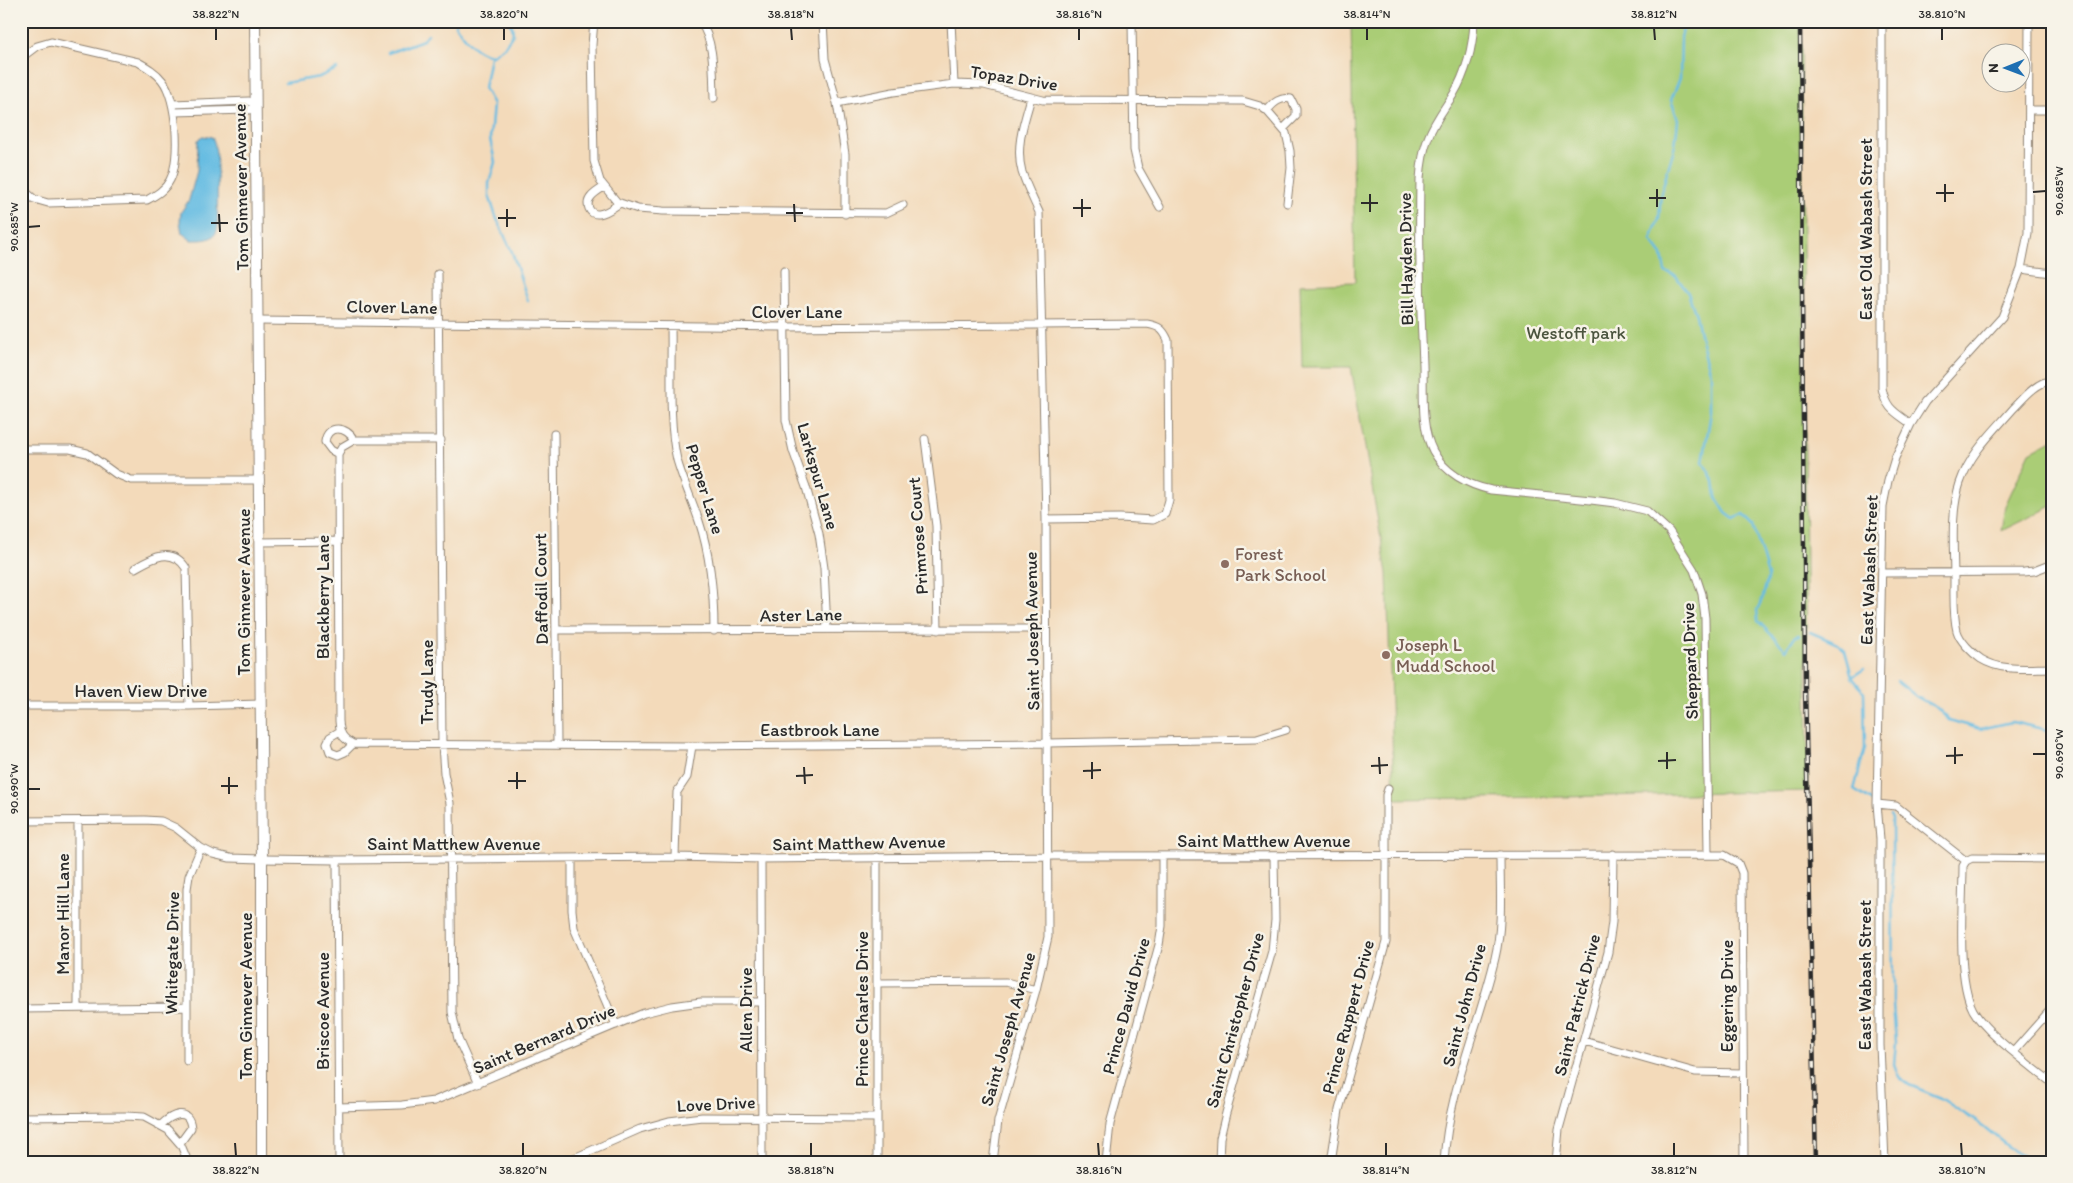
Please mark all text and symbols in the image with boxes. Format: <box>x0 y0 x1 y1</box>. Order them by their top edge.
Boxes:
text: 38.822°N <box>193 7 239 21</box>
text: 38.820°N <box>480 7 528 21</box>
text: 38.818°N <box>768 7 814 21</box>
text: 38.816°N <box>1056 7 1102 21</box>
text: 38.814°N <box>1343 7 1391 21</box>
text: 38.812°N <box>1631 7 1677 21</box>
text: 38.810°N <box>1918 7 1966 21</box>
north arrow <box>1980 42 2030 92</box>
street label: Topaz Drive <box>969 60 1059 96</box>
text: N <box>1985 63 2002 73</box>
street label: Tom Ginnever Avenue <box>229 103 253 271</box>
street label: East Old Wabash Street <box>1855 138 1877 320</box>
text: 90.685°W <box>2052 166 2066 216</box>
street label: Bill Hayden Drive <box>1394 192 1418 326</box>
text: 90.685°W <box>7 202 21 252</box>
street label: Clover Lane <box>346 295 438 319</box>
street label: Clover Lane <box>751 301 843 323</box>
park label: Westoff park <box>1526 322 1626 344</box>
street label: Larkspur Lane <box>792 420 844 532</box>
street label: Pepper Lane <box>681 441 729 537</box>
street label: Primrose Court <box>903 476 933 595</box>
street label: East Wabash Street <box>1855 494 1883 645</box>
street label: Tom Ginnever Avenue <box>233 508 255 676</box>
street label: Daffodil Court <box>529 533 553 645</box>
street label: Blackberry Lane <box>312 535 334 659</box>
place label: Forest Park School <box>1235 543 1326 586</box>
street label: Saint Joseph Avenue <box>1020 551 1044 711</box>
marker: Forest Park School <box>1219 558 1231 570</box>
street label: Sheppard Drive <box>1677 602 1703 720</box>
street label: Aster Lane <box>759 603 843 627</box>
place label: Joseph L Mudd School <box>1396 634 1495 677</box>
street label: Trudy Lane <box>416 640 438 724</box>
marker: Joseph L Mudd School <box>1380 649 1392 661</box>
street label: Haven View Drive <box>74 680 208 702</box>
street label: Eastbrook Lane <box>760 719 880 741</box>
text: 90.690°W <box>2052 729 2066 779</box>
text: 90.690°W <box>7 764 21 814</box>
street label: Saint Matthew Avenue <box>772 830 946 856</box>
street label: Saint Matthew Avenue <box>1177 830 1351 852</box>
street label: Saint Matthew Avenue <box>367 833 541 855</box>
street label: Manor Hill Lane <box>52 853 74 975</box>
street label: Whitegate Drive <box>160 891 184 1015</box>
street label: East Wabash Street <box>1854 900 1876 1050</box>
street label: Tom Ginnever Avenue <box>235 912 257 1080</box>
street label: Saint Christopher Drive <box>1201 930 1269 1110</box>
street label: Prince Charles Drive <box>851 931 873 1087</box>
street label: Saint Patrick Drive <box>1549 932 1605 1078</box>
street label: Prince David Drive <box>1097 935 1155 1077</box>
street label: Prince Ruppert Drive <box>1317 937 1379 1097</box>
street label: Eggering Drive <box>1716 940 1738 1052</box>
street label: Saint John Drive <box>1437 941 1491 1069</box>
street label: Saint Joseph Avenue <box>975 949 1041 1109</box>
street label: Briscoe Avenue <box>312 952 334 1070</box>
street label: Allen Drive <box>735 967 757 1053</box>
street label: Saint Bernard Drive <box>469 999 619 1079</box>
street label: Love Drive <box>676 1091 756 1117</box>
text: 38.822°N <box>213 1163 259 1177</box>
text: 38.820°N <box>499 1163 547 1177</box>
text: 38.818°N <box>788 1163 834 1177</box>
text: 38.816°N <box>1076 1163 1122 1177</box>
text: 38.814°N <box>1362 1163 1410 1177</box>
text: 38.812°N <box>1651 1163 1697 1177</box>
text: 38.810°N <box>1938 1163 1986 1177</box>

